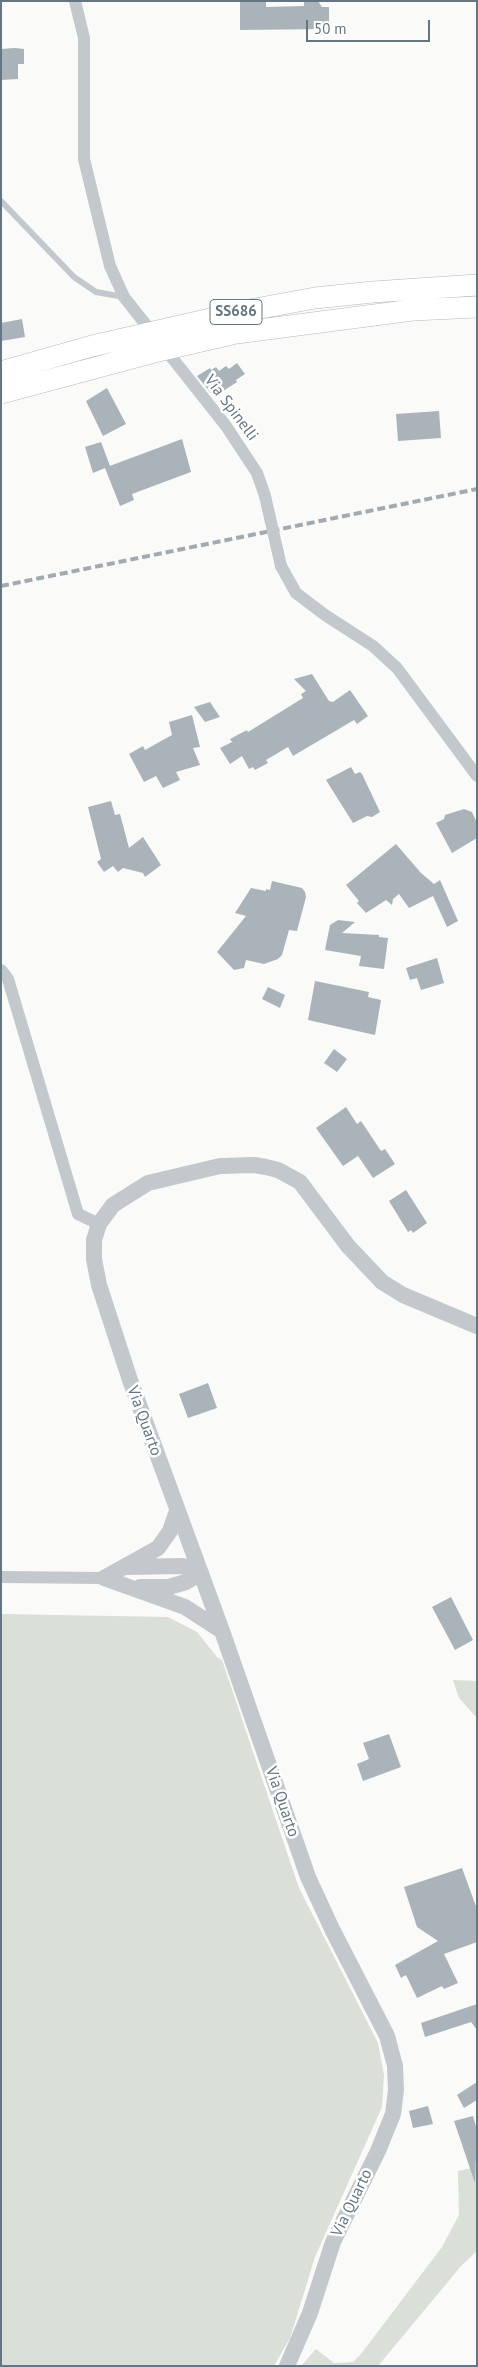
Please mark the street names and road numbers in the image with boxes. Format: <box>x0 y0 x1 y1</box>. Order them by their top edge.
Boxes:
road number: SS686 <box>210 300 262 324</box>
street label: Via Spinelli <box>200 371 262 445</box>
street label: Via Quarto <box>123 1383 165 1459</box>
street label: Via Quarto <box>261 1764 303 1840</box>
street label: Via Quarto <box>327 2166 377 2240</box>

